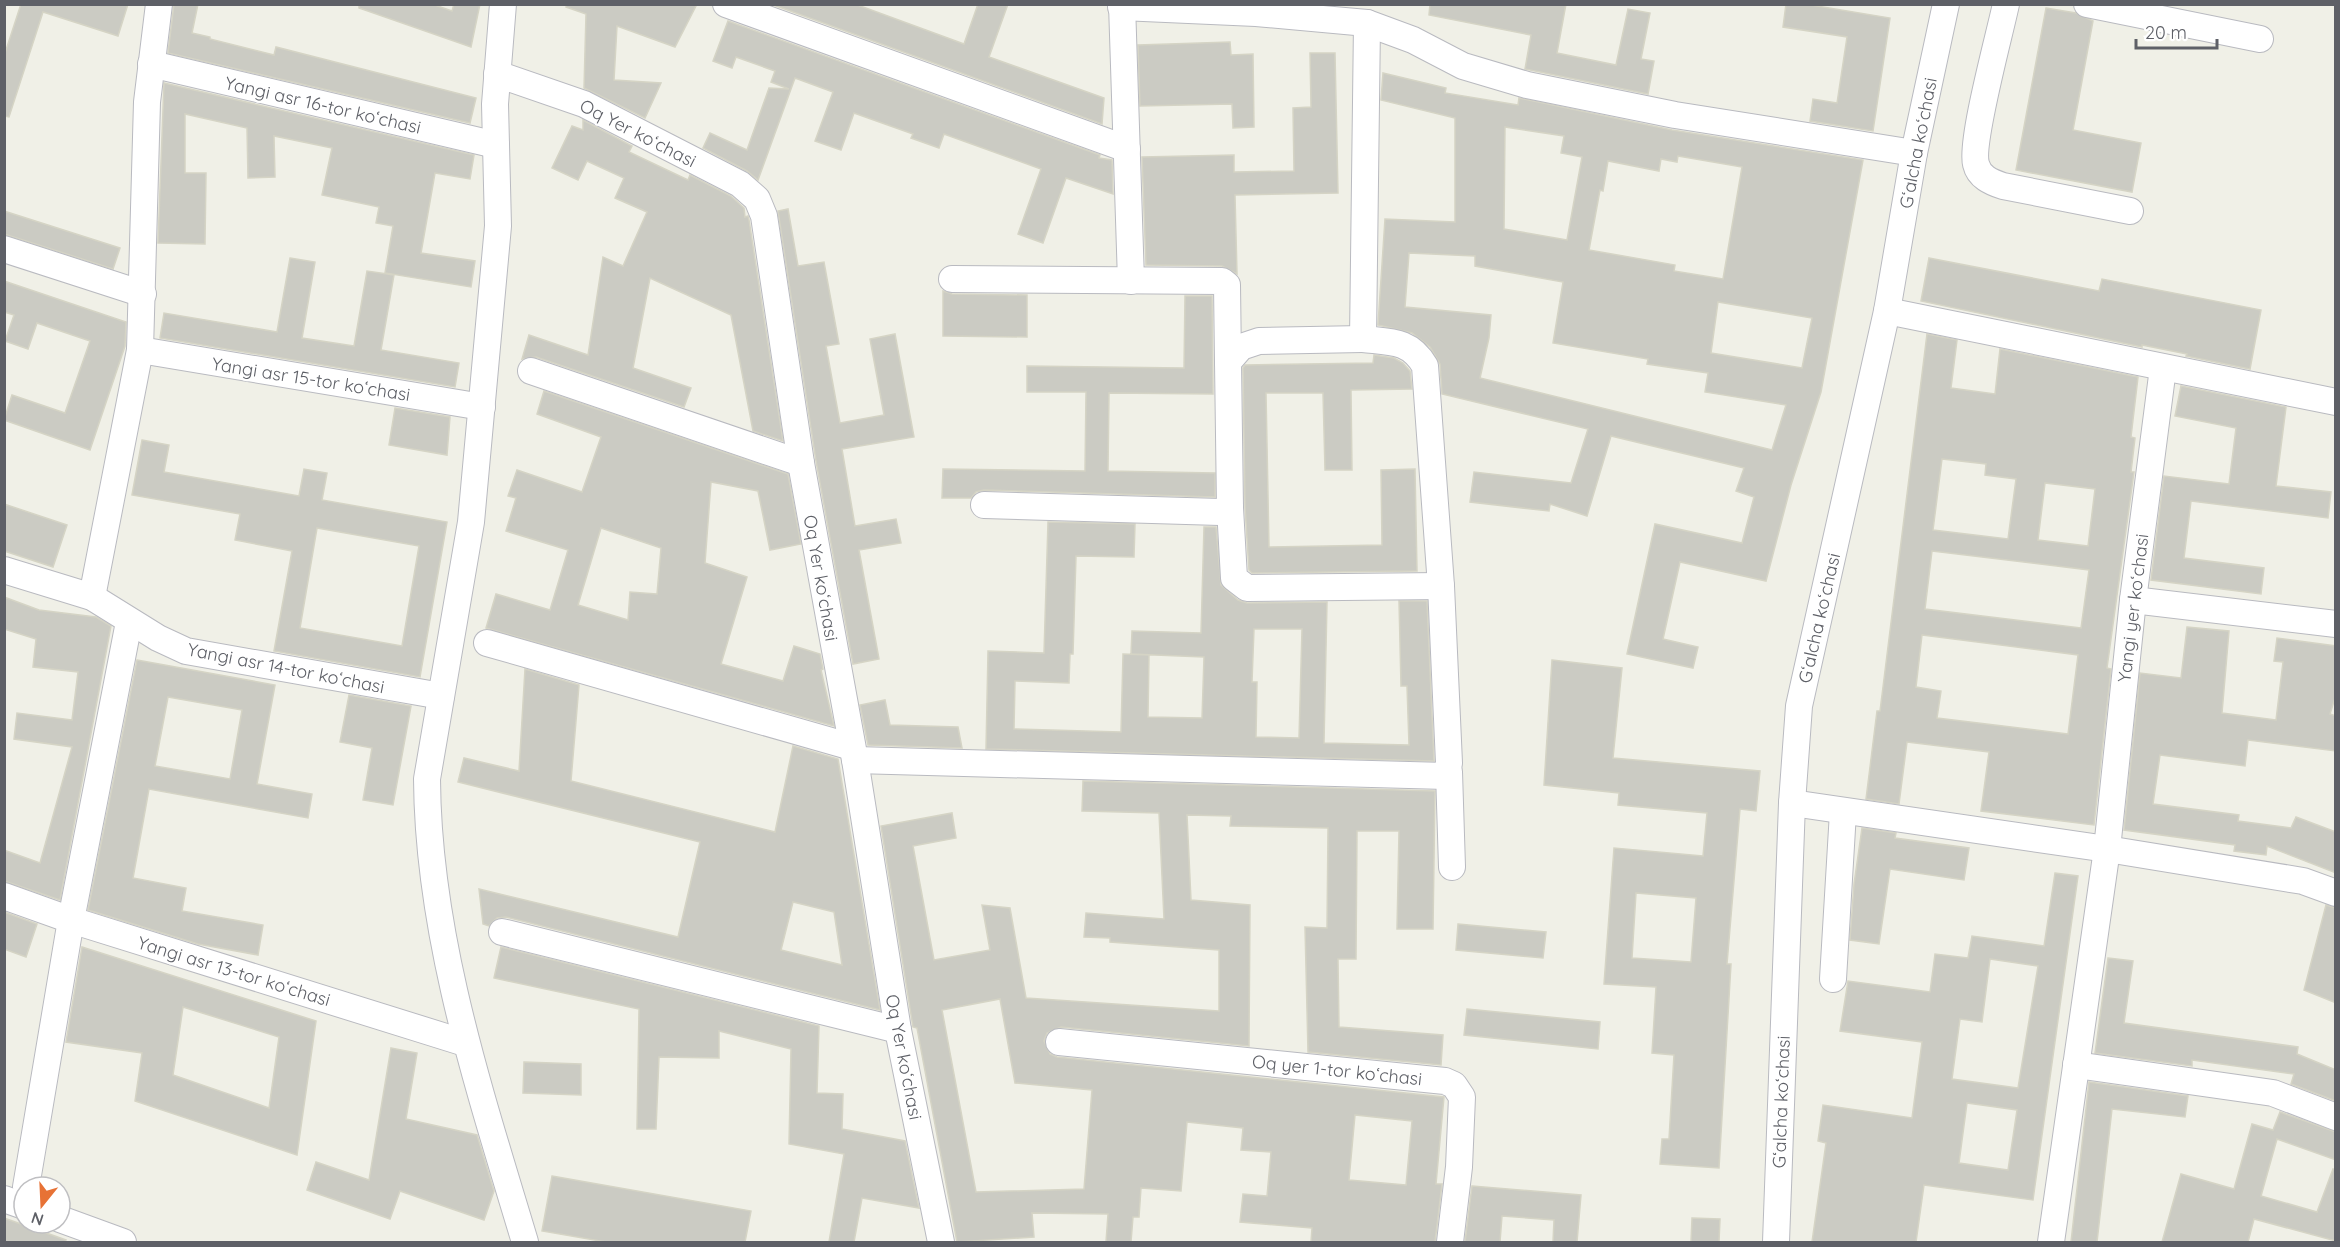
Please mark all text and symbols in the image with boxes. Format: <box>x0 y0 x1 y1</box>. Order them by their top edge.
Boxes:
scale bar <box>2136 12 2217 50</box>
text: 20 m <box>2145 21 2187 44</box>
street label: Yangi asr 16-tor koʻchasi <box>223 71 423 139</box>
street label: Gʻalcha koʻchasi <box>1894 76 1942 210</box>
street label: Oq Yer koʻchasi <box>576 94 700 172</box>
street label: Yangi asr 15-tor koʻchasi <box>210 352 412 406</box>
street label: Oq Yer koʻchasi <box>799 513 843 643</box>
street label: Yangi yer koʻchasi <box>2112 532 2154 684</box>
street label: Gʻalcha koʻchasi <box>1793 551 1845 685</box>
street label: Yangi asr 14-tor koʻchasi <box>186 638 386 698</box>
street label: Yangi asr 13-tor koʻchasi <box>135 931 333 1011</box>
street label: Oq Yer koʻchasi <box>881 992 927 1122</box>
street label: Gʻalcha koʻchasi <box>1767 1035 1795 1169</box>
street label: Oq yer 1-tor koʻchasi <box>1251 1050 1423 1090</box>
north arrow <box>12 1175 72 1235</box>
text: N <box>29 1208 46 1231</box>

